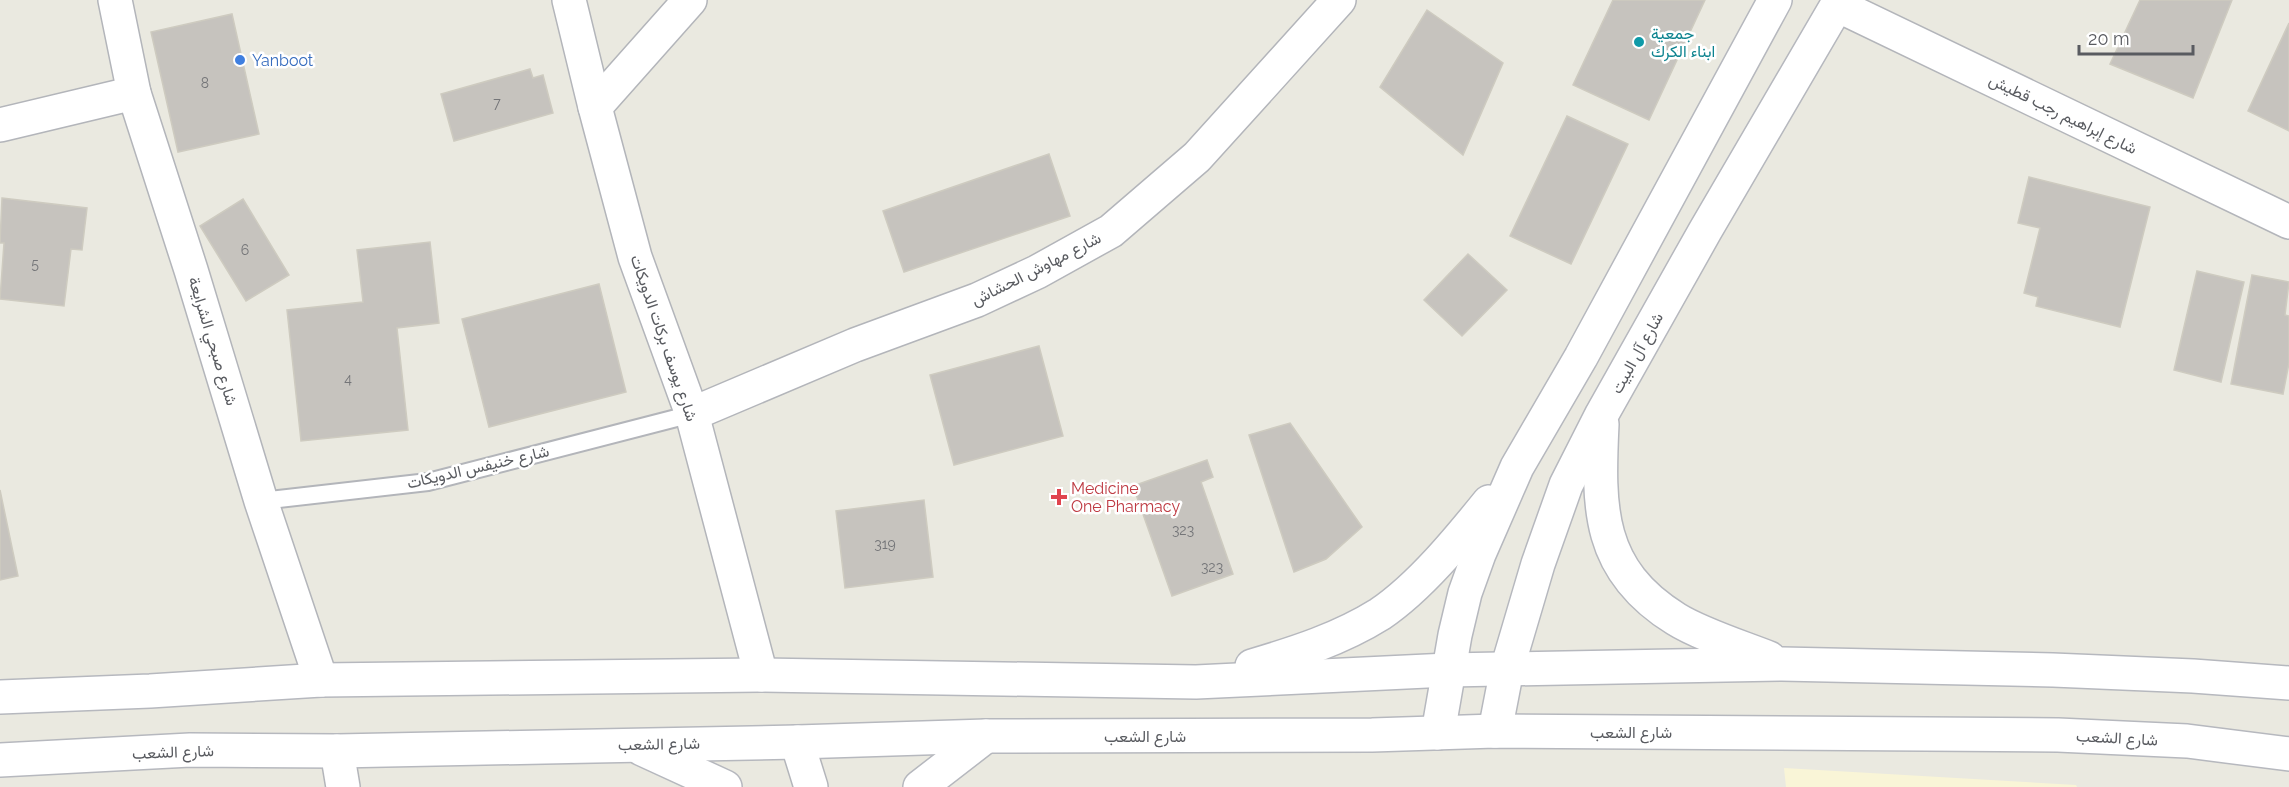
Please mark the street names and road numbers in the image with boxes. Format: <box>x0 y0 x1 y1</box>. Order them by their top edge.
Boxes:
street label: شارع إبراهيم رجب قطيش <box>1985 70 2140 160</box>
street label: شارع مهاوش الحشاش <box>968 228 1105 312</box>
street label: شارع يوسف بركات الدويكات <box>625 252 701 424</box>
street label: شارع صبحي الشرايعة <box>181 274 242 409</box>
street label: شارع آل البيت <box>1607 309 1669 398</box>
street label: شارع خنيفس الدويكات <box>405 441 551 495</box>
street label: شارع الشعب <box>1590 723 1672 744</box>
street label: شارع الشعب <box>2075 726 2159 752</box>
street label: شارع الشعب <box>1104 727 1186 748</box>
street label: شارع الشعب <box>618 734 700 756</box>
street label: شارع الشعب <box>132 741 214 765</box>

